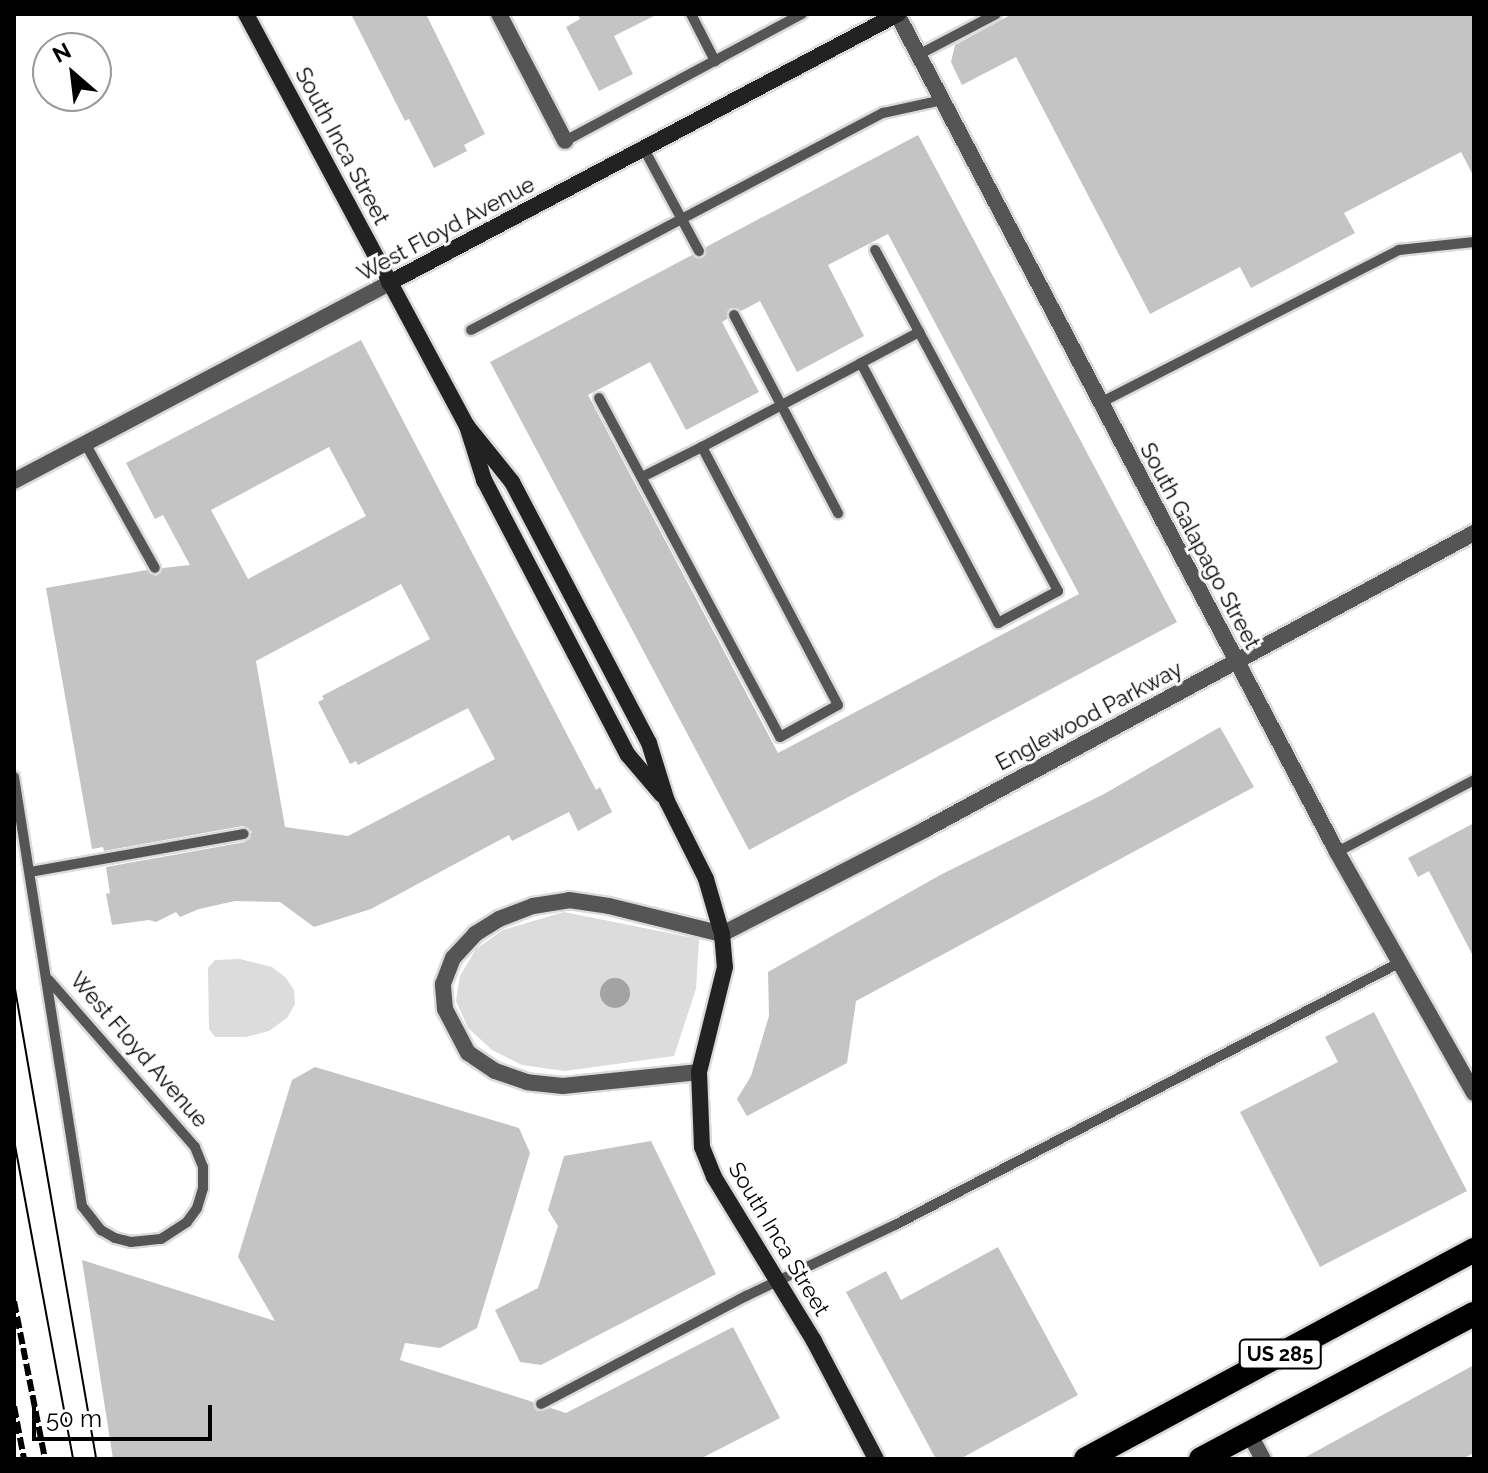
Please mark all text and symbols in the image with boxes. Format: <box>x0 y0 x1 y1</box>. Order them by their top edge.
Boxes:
north arrow <box>32 32 112 112</box>
text: N <box>48 37 75 68</box>
street label: South Inca Street <box>289 63 395 229</box>
street label: West Floyd Avenue <box>353 171 539 287</box>
street label: South Galapago Street <box>1134 438 1266 654</box>
street label: Englewood Parkway <box>991 656 1187 776</box>
street label: West Floyd Avenue <box>64 967 214 1133</box>
street label: South Inca Street <box>723 1158 835 1320</box>
road number: US 285 <box>1238 1338 1322 1370</box>
scale bar <box>36 1389 216 1439</box>
text: 50 m <box>46 1404 102 1433</box>

